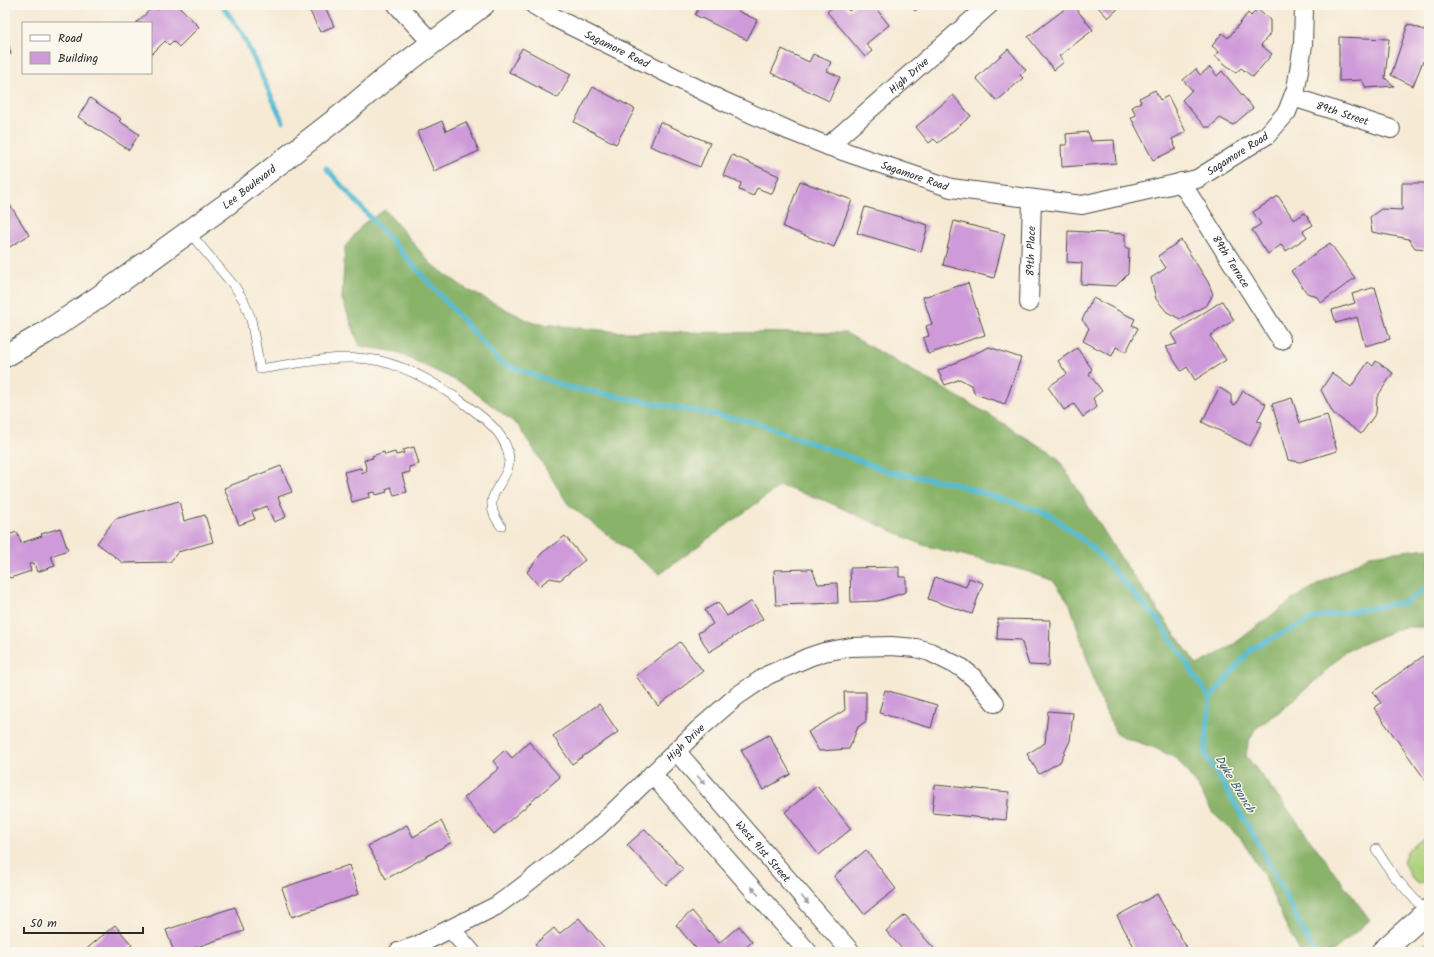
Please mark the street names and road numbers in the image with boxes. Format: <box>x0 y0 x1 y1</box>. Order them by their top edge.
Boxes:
street label: Sagamore Road <box>581 26 653 73</box>
street label: High Drive <box>885 53 933 99</box>
street label: 89th Street <box>1313 97 1372 131</box>
street label: Sagamore Road <box>1203 128 1273 181</box>
street label: Sagamore Road <box>878 157 951 197</box>
street label: Lee Boulevard <box>219 161 281 215</box>
street label: 89th Place <box>1022 226 1041 276</box>
street label: 89th Terrace <box>1207 232 1254 292</box>
street label: High Drive <box>662 720 709 766</box>
street label: West 91st Street <box>730 817 795 888</box>

